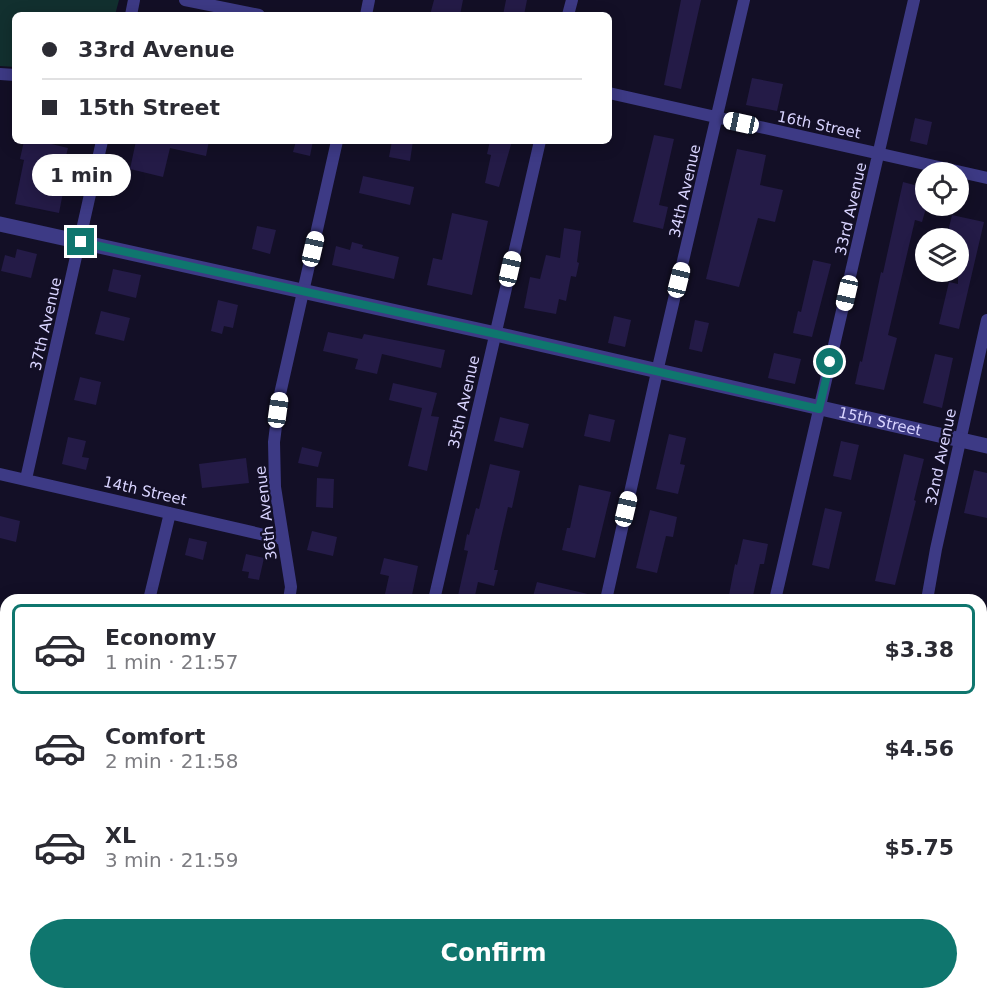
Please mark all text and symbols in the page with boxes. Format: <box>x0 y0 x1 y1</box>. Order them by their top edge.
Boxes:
text: 33rd Avenue <box>78 37 235 62</box>
text: 15th Street <box>78 95 220 120</box>
street label: 16th Street <box>776 107 862 143</box>
car <box>722 110 760 136</box>
street label: 34th Avenue <box>666 143 704 239</box>
callout: 1 min <box>32 155 130 197</box>
street label: 33rd Avenue <box>832 161 870 257</box>
map controls <box>915 162 969 282</box>
button: locate <box>915 162 969 216</box>
text: 1 min <box>50 163 113 187</box>
route end <box>67 228 94 255</box>
button: layers <box>915 228 969 282</box>
car <box>300 229 326 269</box>
car <box>497 249 523 289</box>
car <box>666 260 692 300</box>
car <box>834 273 860 313</box>
street label: 37th Avenue <box>27 276 65 372</box>
route start <box>816 348 843 375</box>
street label: 35th Avenue <box>445 354 483 450</box>
car <box>267 391 289 429</box>
street label: 15th Street <box>837 403 924 440</box>
street label: 32nd Avenue <box>922 407 960 507</box>
street label: 36th Avenue <box>251 465 281 561</box>
street label: 14th Street <box>102 473 188 509</box>
car <box>613 489 639 529</box>
icon: car <box>33 622 87 676</box>
text: Economy <box>105 625 216 650</box>
text: $3.38 <box>884 637 954 662</box>
text: 1 min · 21:57 <box>105 650 239 674</box>
icon: car <box>33 721 87 775</box>
text: Comfort <box>105 724 205 749</box>
text: $4.56 <box>884 736 954 761</box>
text: 2 min · 21:58 <box>105 749 239 773</box>
icon: car <box>33 820 87 874</box>
text: XL <box>105 823 136 848</box>
text: $5.75 <box>884 835 954 860</box>
text: 3 min · 21:59 <box>105 848 239 872</box>
button: Confirm <box>30 919 957 988</box>

